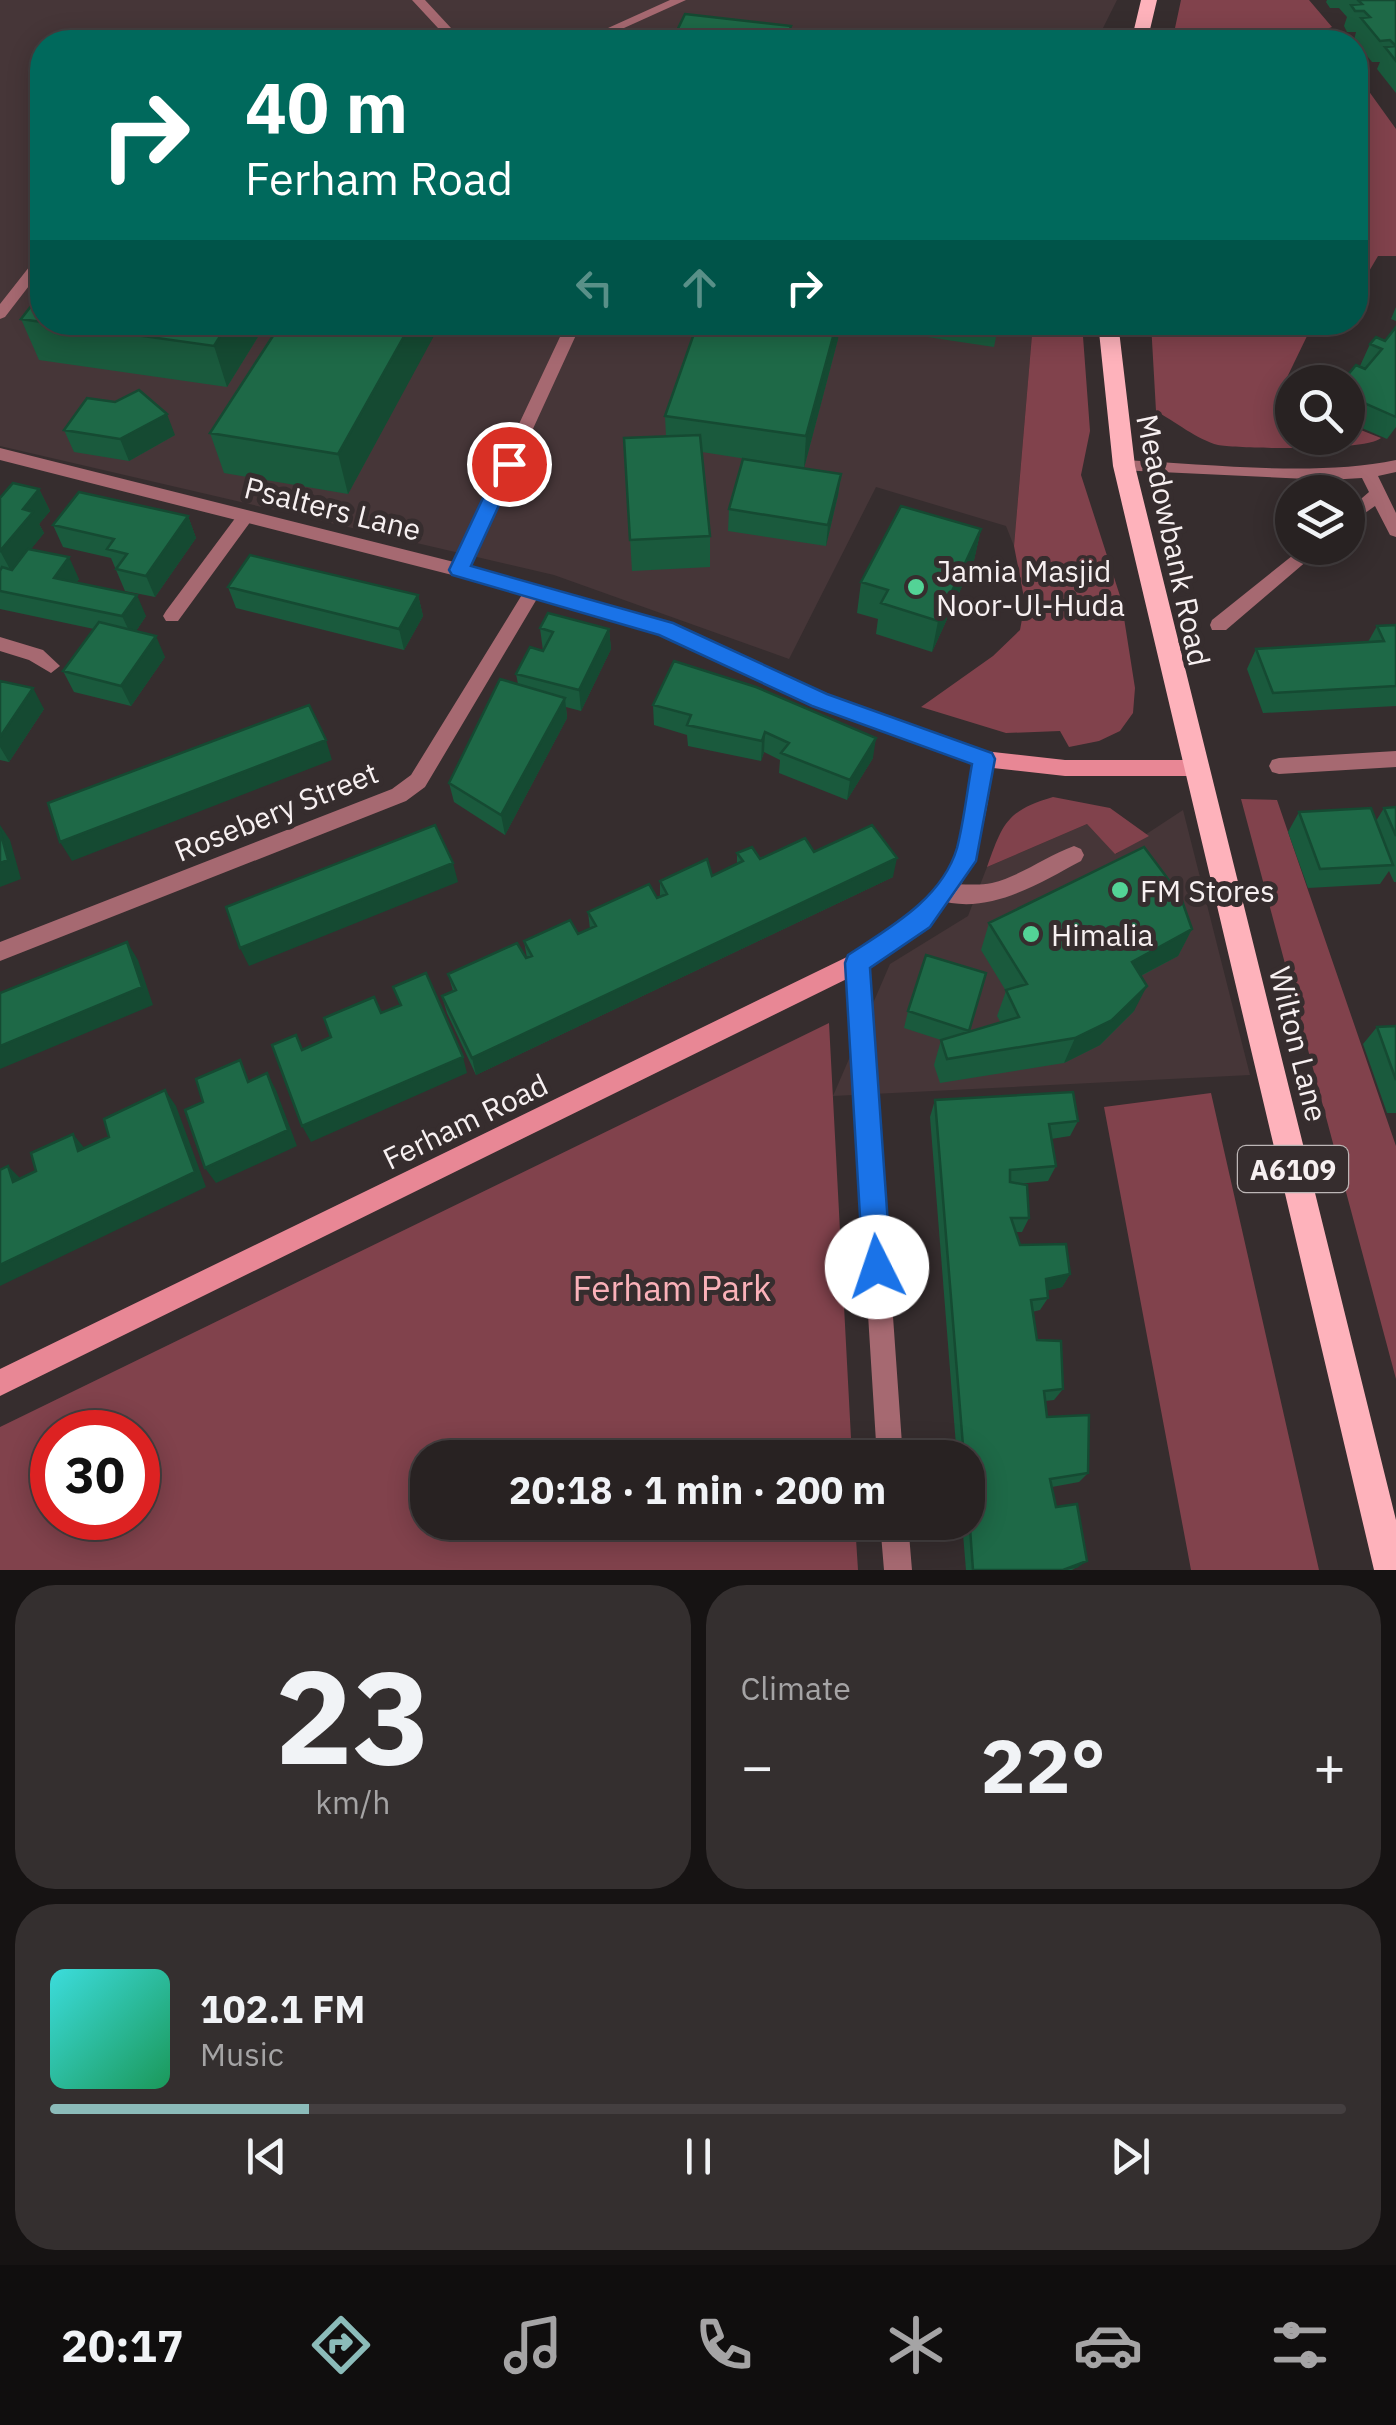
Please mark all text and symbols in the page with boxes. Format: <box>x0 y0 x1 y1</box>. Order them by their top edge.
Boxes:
text: 40 m <box>245 61 408 152</box>
icon: right <box>80 70 210 200</box>
text: Ferham Road <box>245 149 513 207</box>
icon: left <box>567 260 622 315</box>
icon: ahead <box>672 260 727 315</box>
icon: right <box>777 260 832 315</box>
map controls <box>1275 365 1365 565</box>
button: search <box>1275 365 1365 455</box>
street label: Meadowbank Road <box>1128 411 1220 669</box>
pin <box>467 422 552 507</box>
icon: arrive <box>482 437 537 492</box>
street label: Psalters Lane <box>241 467 425 549</box>
button: layers <box>1275 475 1365 565</box>
place label: Jamia Masjid Noor-Ul-Huda <box>936 551 1125 624</box>
marker: Jamia Masjid Noor-Ul-Huda <box>905 576 927 598</box>
street label: Rosebery Street <box>168 752 384 870</box>
place label: FM Stores <box>1140 871 1275 910</box>
marker: FM Stores <box>1109 879 1131 901</box>
place label: Himalia <box>1051 915 1154 954</box>
marker: Himalia <box>1020 923 1042 945</box>
street label: Wilton Lane <box>1261 963 1337 1125</box>
street label: Ferham Road <box>376 1064 554 1178</box>
road number: A6109 <box>1238 1146 1348 1192</box>
position arrow <box>825 1215 929 1319</box>
park label: Ferham Park <box>573 1265 771 1311</box>
speed limit sign: 30 <box>30 1410 160 1540</box>
text: 20:18 · 1 min · 200 m <box>509 1465 886 1514</box>
text: 23 <box>275 1631 431 1800</box>
text: Climate <box>741 1667 851 1709</box>
text: 22° <box>981 1716 1106 1814</box>
text: − <box>741 1730 774 1801</box>
text: + <box>1313 1730 1346 1801</box>
text: km/h <box>315 1781 390 1823</box>
text: 102.1 FM <box>200 1984 365 2033</box>
text: Music <box>200 2033 284 2075</box>
icon: previous <box>239 2129 294 2184</box>
icon: pause <box>671 2129 726 2184</box>
icon: next <box>1103 2129 1158 2184</box>
icon: directions <box>306 2310 376 2380</box>
icon: music <box>498 2310 568 2380</box>
icon: phone <box>689 2310 759 2380</box>
icon: climate <box>881 2310 951 2380</box>
icon: car <box>1073 2310 1143 2380</box>
icon: filters <box>1265 2310 1335 2380</box>
text: 20:17 <box>61 2316 184 2374</box>

